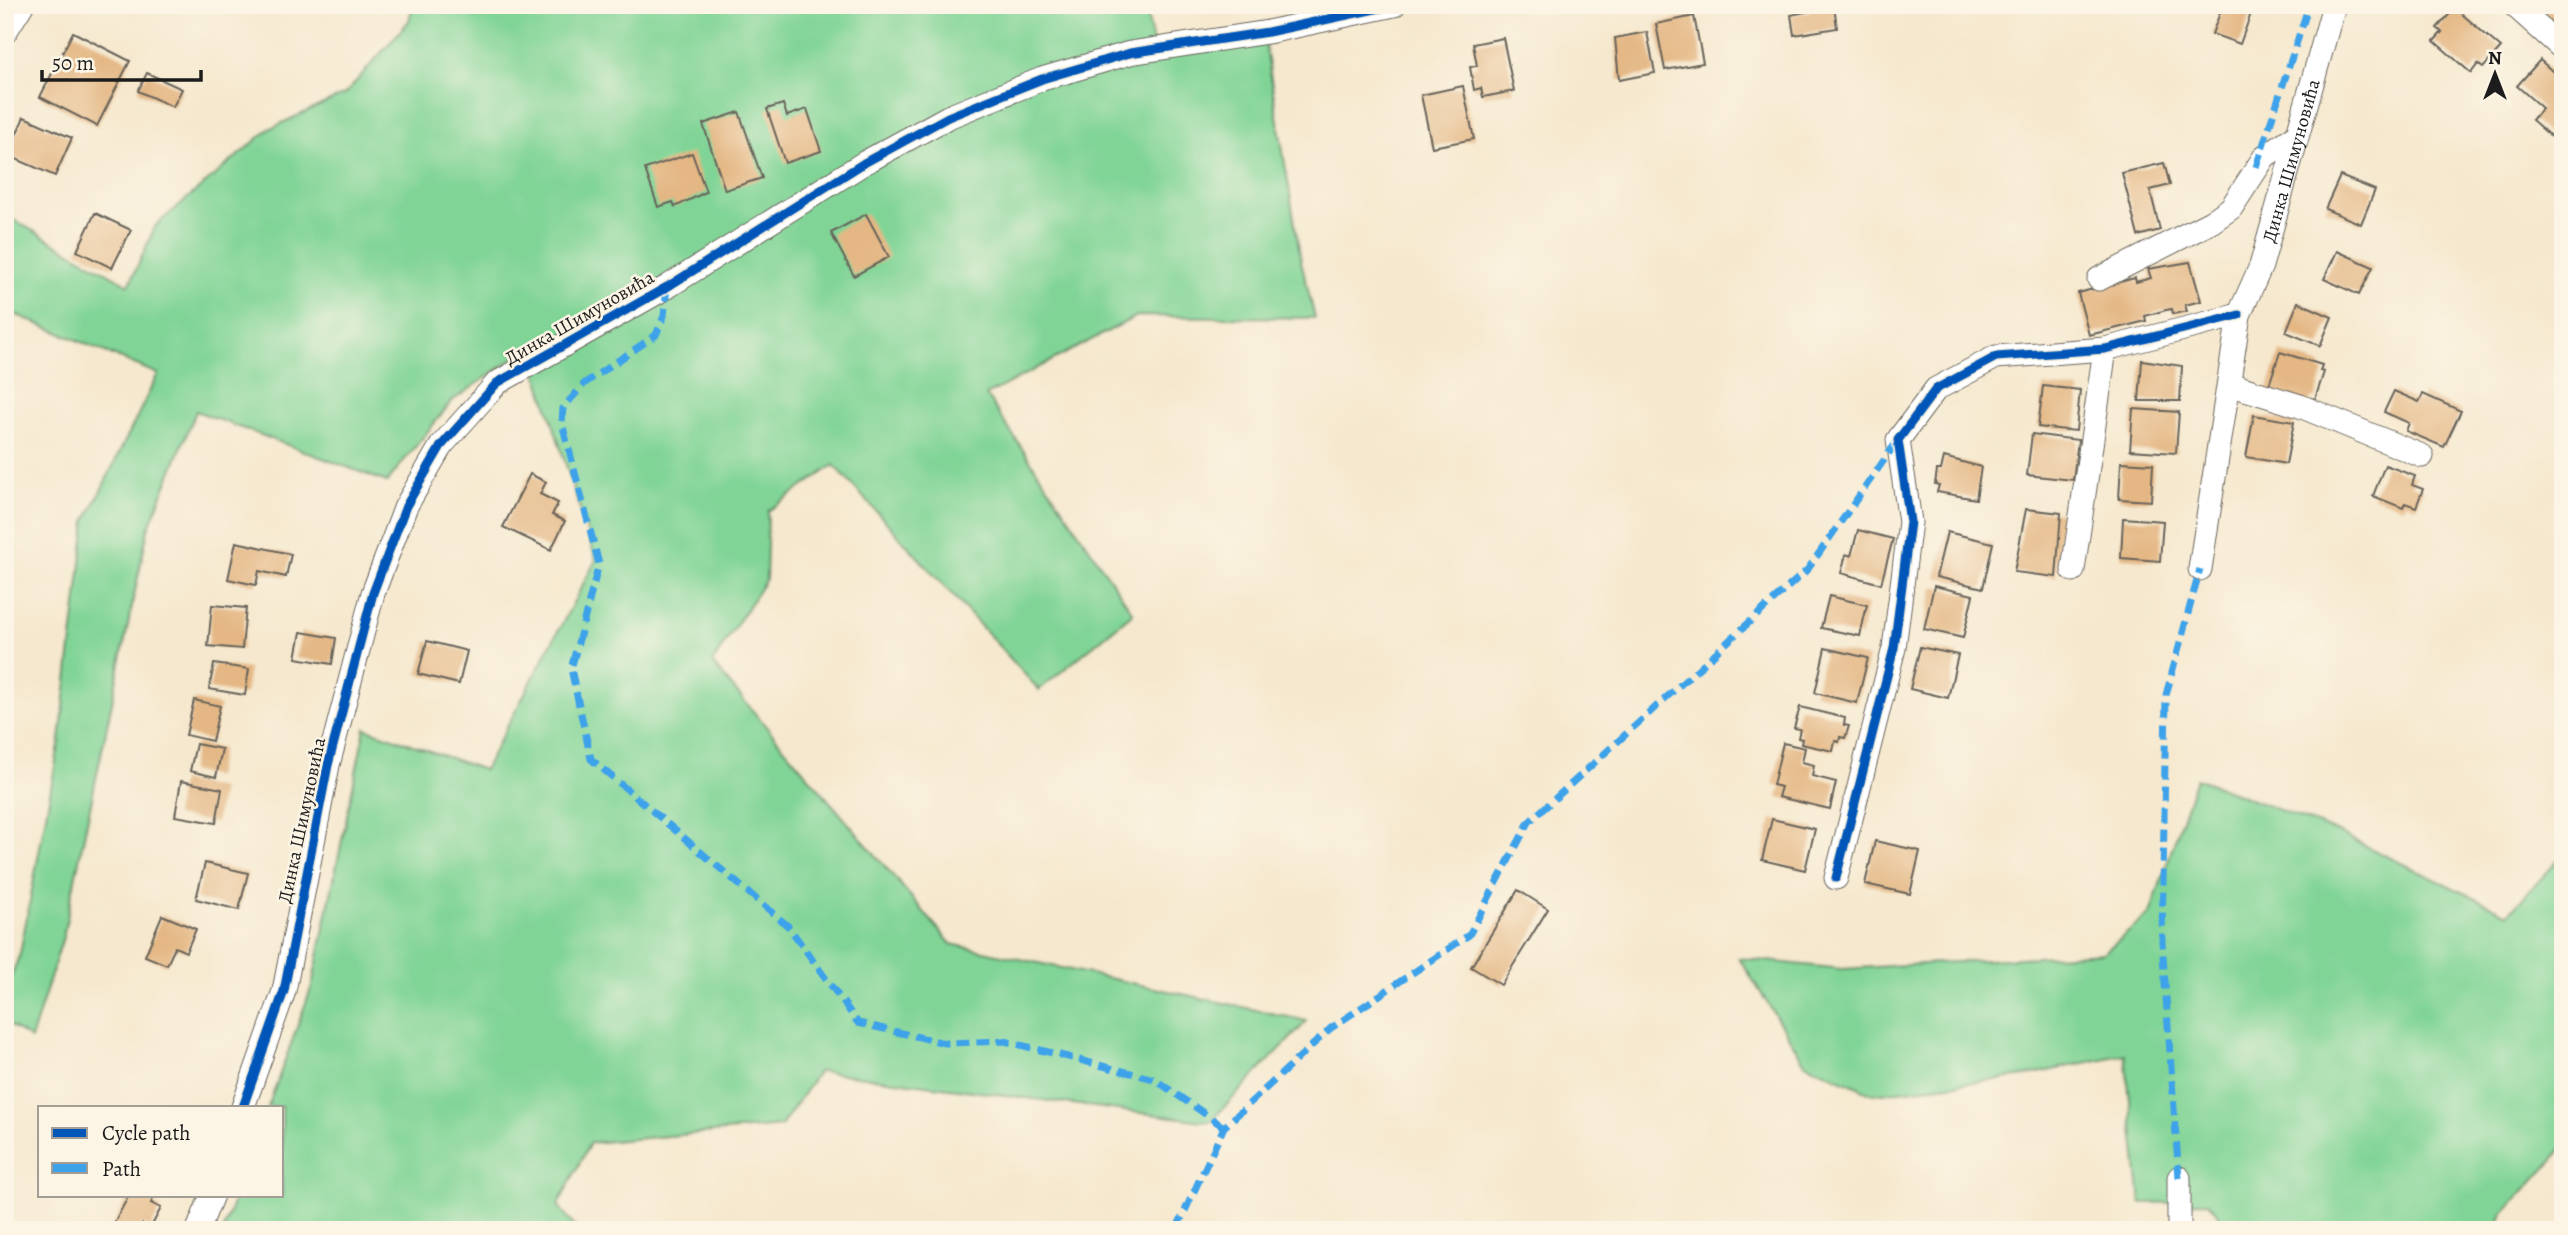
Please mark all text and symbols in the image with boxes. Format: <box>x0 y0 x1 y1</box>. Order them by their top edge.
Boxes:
scale bar <box>42 38 201 82</box>
north arrow <box>2460 38 2530 108</box>
text: N <box>2488 45 2502 71</box>
text: 50 m <box>52 49 94 77</box>
street label: Динка Шимуновића <box>2256 76 2327 246</box>
street label: Динка Шимуновића <box>500 264 659 371</box>
street label: Динка Шимуновића <box>272 735 332 905</box>
legend <box>38 1106 284 1196</box>
text: Cycle path <box>102 1119 191 1147</box>
text: Path <box>102 1155 141 1183</box>

